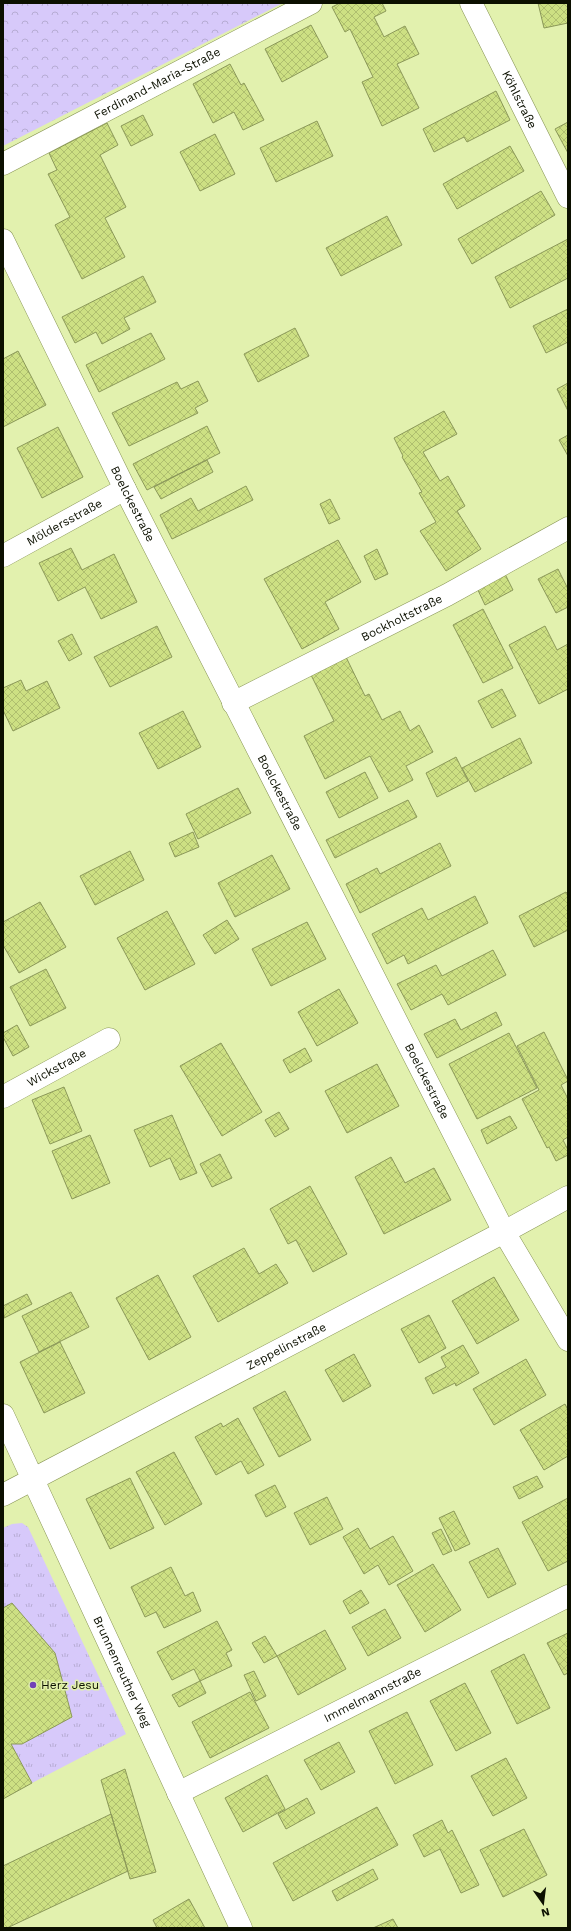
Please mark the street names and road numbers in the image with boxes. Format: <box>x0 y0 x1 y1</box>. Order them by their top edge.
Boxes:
street label: Ferdinand-Maria-Straße <box>92 45 223 122</box>
street label: Köhlstraße <box>499 68 540 131</box>
street label: Boelckestraße <box>108 464 158 544</box>
street label: Möldersstraße <box>24 496 104 549</box>
street label: Bockholtstraße <box>359 592 445 644</box>
street label: Boelckestraße <box>255 752 305 833</box>
street label: Boelckestraße <box>402 1041 452 1121</box>
street label: Wickstraße <box>24 1046 89 1090</box>
street label: Zeppelinstraße <box>244 1320 329 1373</box>
street label: Brunnenreuther Weg <box>90 1614 154 1730</box>
street label: Immelmannstraße <box>322 1664 424 1725</box>

